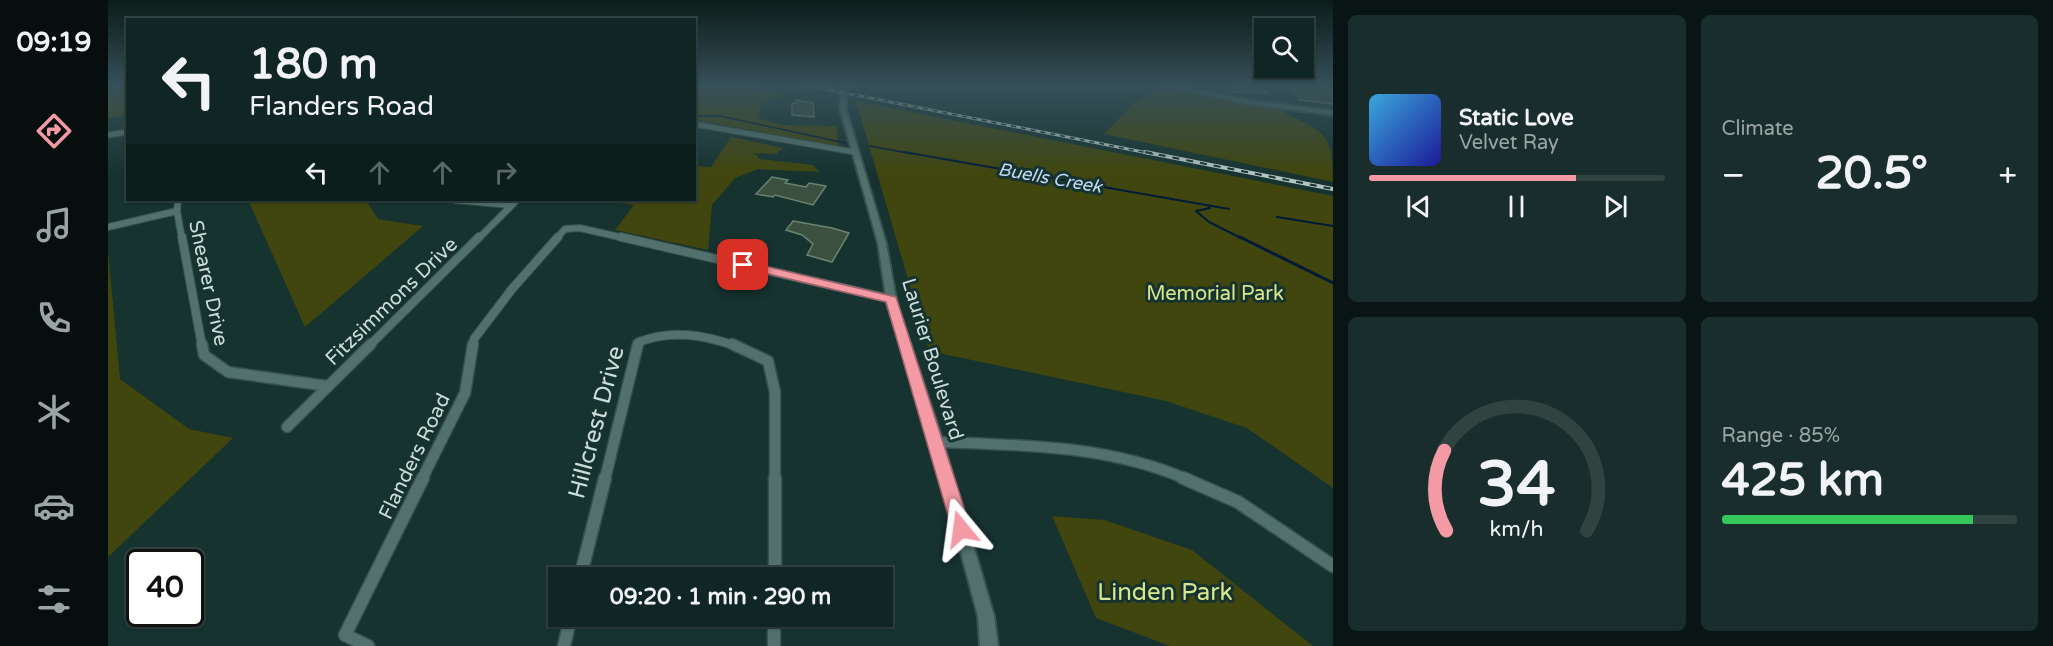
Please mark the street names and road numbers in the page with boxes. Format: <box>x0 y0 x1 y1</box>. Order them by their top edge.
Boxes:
street label: Shearer Drive <box>183 218 233 348</box>
street label: Fitzsimmons Drive <box>321 233 463 371</box>
street label: Laurier Boulevard <box>896 276 968 443</box>
street label: Hillcrest Drive <box>562 343 631 502</box>
street label: Flanders Road <box>374 390 456 523</box>

